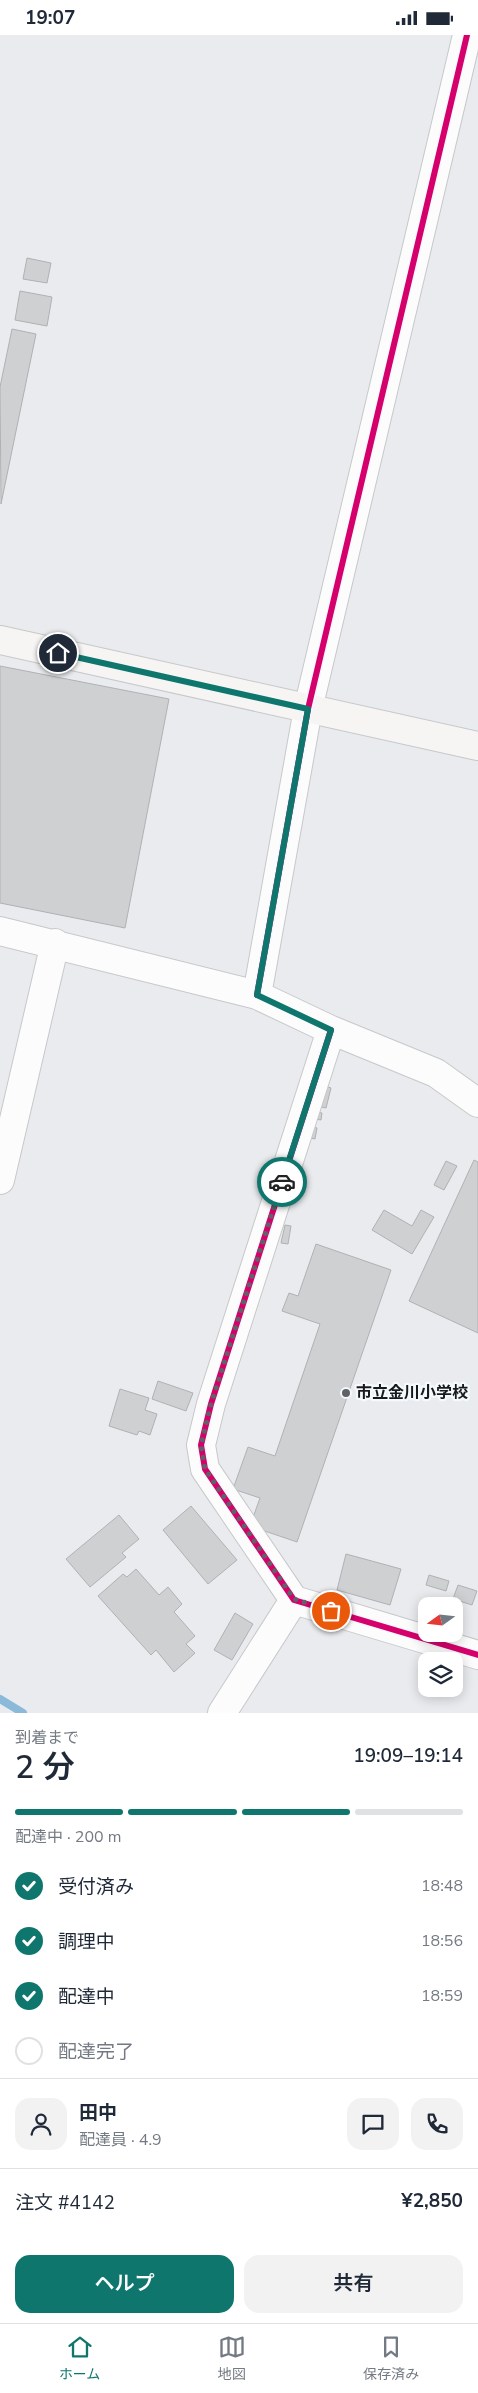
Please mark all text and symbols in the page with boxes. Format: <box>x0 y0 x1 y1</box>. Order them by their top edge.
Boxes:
text: 19:07 <box>25 5 75 31</box>
pin <box>37 632 79 674</box>
icon: home <box>44 639 72 667</box>
courier <box>257 1157 307 1207</box>
icon: car <box>268 1168 296 1196</box>
place label: 市立金川小学校 <box>356 1382 468 1404</box>
marker: 市立金川小学校 <box>340 1387 352 1399</box>
pin <box>310 1590 352 1632</box>
icon: bag <box>317 1597 345 1625</box>
north arrow <box>418 1597 462 1643</box>
map controls <box>418 1597 463 1697</box>
button: layers <box>418 1652 463 1697</box>
text: 到着まで <box>15 1727 79 1749</box>
text: 19:09–19:14 <box>353 1743 463 1769</box>
text: 2 分 <box>15 1746 75 1789</box>
text: 配達中 · 200 m <box>15 1826 121 1848</box>
icon: check <box>15 1872 43 1900</box>
text: 受付済み <box>58 1874 134 1900</box>
text: 18:48 <box>421 1875 463 1897</box>
icon: check <box>15 1927 43 1955</box>
text: 調理中 <box>58 1929 115 1955</box>
text: 18:56 <box>421 1930 463 1952</box>
icon: check <box>15 1982 43 2010</box>
text: 配達中 <box>58 1984 115 2010</box>
text: 18:59 <box>421 1985 463 2007</box>
text: 配達完了 <box>58 2039 134 2065</box>
button: person <box>15 2098 67 2150</box>
button: chat <box>347 2098 399 2150</box>
button: phone <box>411 2098 463 2150</box>
text: 田中 <box>79 2100 117 2126</box>
text: 配達員 · 4.9 <box>79 2129 162 2151</box>
text: ¥2,850 <box>401 2188 463 2214</box>
text: 注文 #4142 <box>15 2190 115 2216</box>
button: ヘルプ <box>15 2255 234 2313</box>
button: 共有 <box>244 2255 463 2313</box>
tab: ホーム <box>59 2333 100 2384</box>
tab: 地図 <box>218 2333 246 2384</box>
tab: 保存済み <box>363 2333 419 2384</box>

